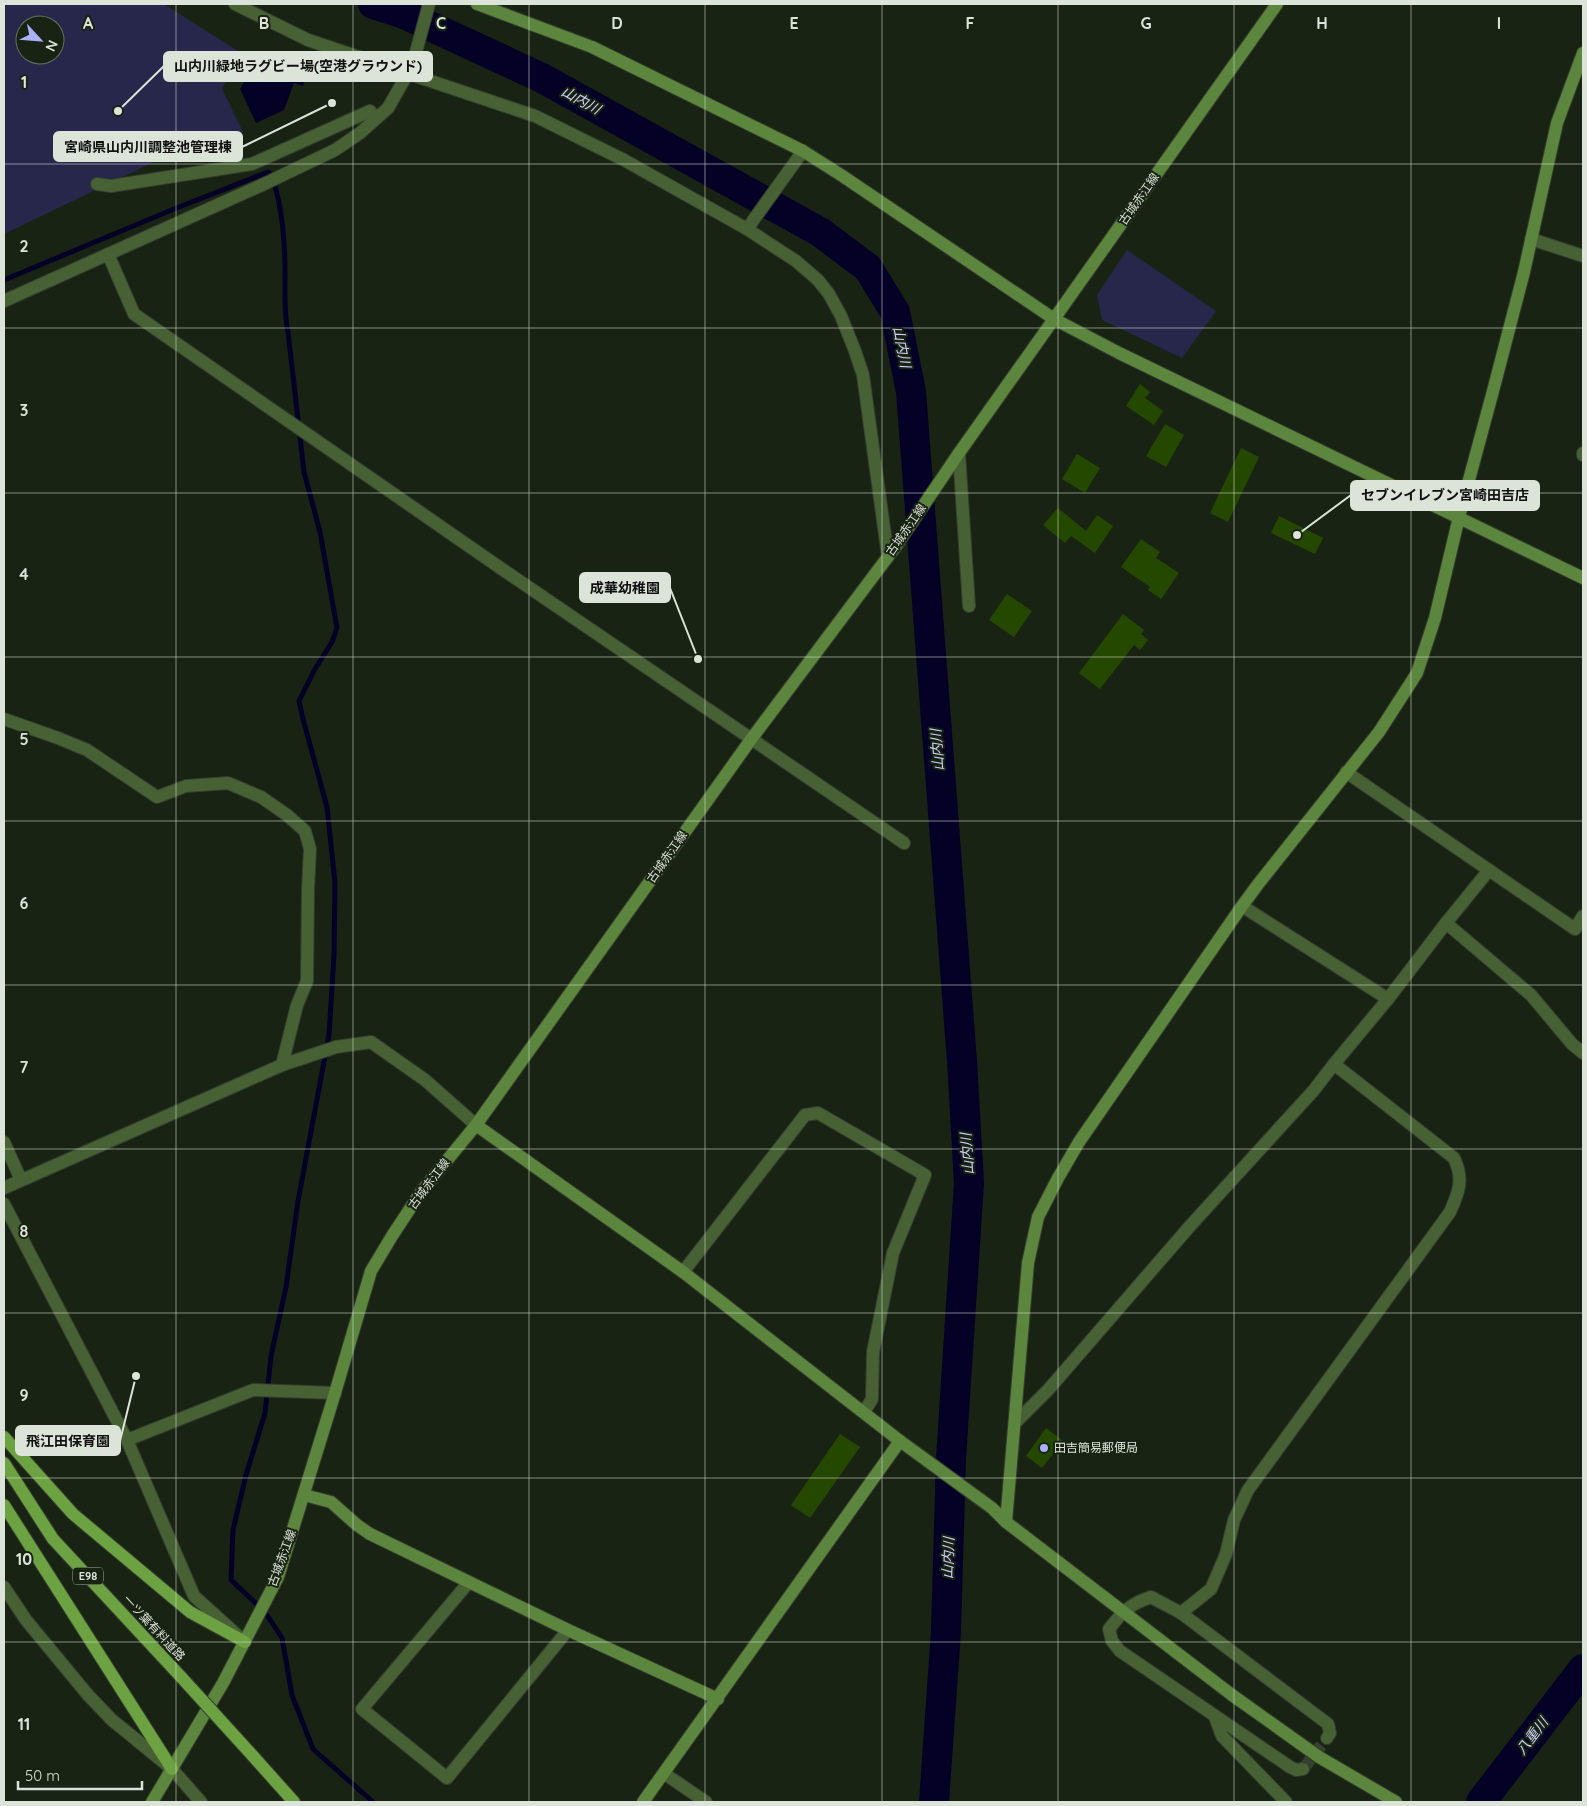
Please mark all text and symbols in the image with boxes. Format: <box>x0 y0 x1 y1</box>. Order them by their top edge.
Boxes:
text: A <box>83 13 94 33</box>
text: B <box>259 13 269 33</box>
text: C <box>436 13 446 33</box>
text: D <box>611 13 623 33</box>
text: E <box>789 13 799 33</box>
text: F <box>966 13 975 33</box>
text: G <box>1140 13 1152 33</box>
text: H <box>1316 13 1328 33</box>
text: I <box>1497 13 1501 33</box>
north arrow <box>15 15 65 65</box>
text: N <box>41 37 62 54</box>
callout: 山内川緑地ラグビー場(空港グラウンド) <box>164 52 432 81</box>
text: 山内川緑地ラグビー場(空港グラウンド) <box>174 57 422 75</box>
text: 1 <box>21 72 27 92</box>
water label: 山内川 <box>558 82 605 119</box>
callout: 宮崎県山内川調整池管理棟 <box>54 132 242 161</box>
text: 宮崎県山内川調整池管理棟 <box>64 138 232 156</box>
street label: 古城赤江線 <box>1115 170 1162 228</box>
text: 2 <box>19 236 29 256</box>
water label: 山内川 <box>889 325 915 371</box>
text: 3 <box>20 400 28 420</box>
callout: セブンイレブン宮崎田吉店 <box>1351 481 1539 510</box>
text: セブンイレブン宮崎田吉店 <box>1361 486 1529 504</box>
street label: 古城赤江線 <box>882 501 929 559</box>
text: 4 <box>19 564 29 584</box>
callout: 成華幼稚園 <box>580 573 670 602</box>
text: 成華幼稚園 <box>590 579 660 597</box>
water label: 山内川 <box>926 726 947 772</box>
text: 5 <box>19 729 29 749</box>
street label: 古城赤江線 <box>643 828 690 886</box>
text: 6 <box>20 893 29 913</box>
text: 7 <box>20 1057 29 1077</box>
water label: 山内川 <box>956 1130 977 1176</box>
street label: 古城赤江線 <box>405 1155 453 1212</box>
text: 8 <box>20 1221 29 1241</box>
text: 9 <box>19 1385 29 1405</box>
callout: 飛江田保育園 <box>16 1426 120 1455</box>
text: 飛江田保育園 <box>26 1432 110 1450</box>
place label: 田吉簡易郵便局 <box>1054 1440 1138 1455</box>
marker: 田吉簡易郵便局 <box>1038 1442 1050 1454</box>
street label: 古城赤江線 <box>264 1527 299 1589</box>
water label: 山内川 <box>938 1535 958 1579</box>
text: 10 <box>16 1549 32 1569</box>
road number: E98 <box>73 1568 103 1584</box>
street label: 一ツ葉有料道路 <box>120 1592 189 1663</box>
water label: 八重川 <box>1512 1712 1553 1758</box>
text: 11 <box>18 1714 30 1734</box>
scale bar <box>18 1758 141 1790</box>
text: 50 m <box>25 1766 60 1785</box>

